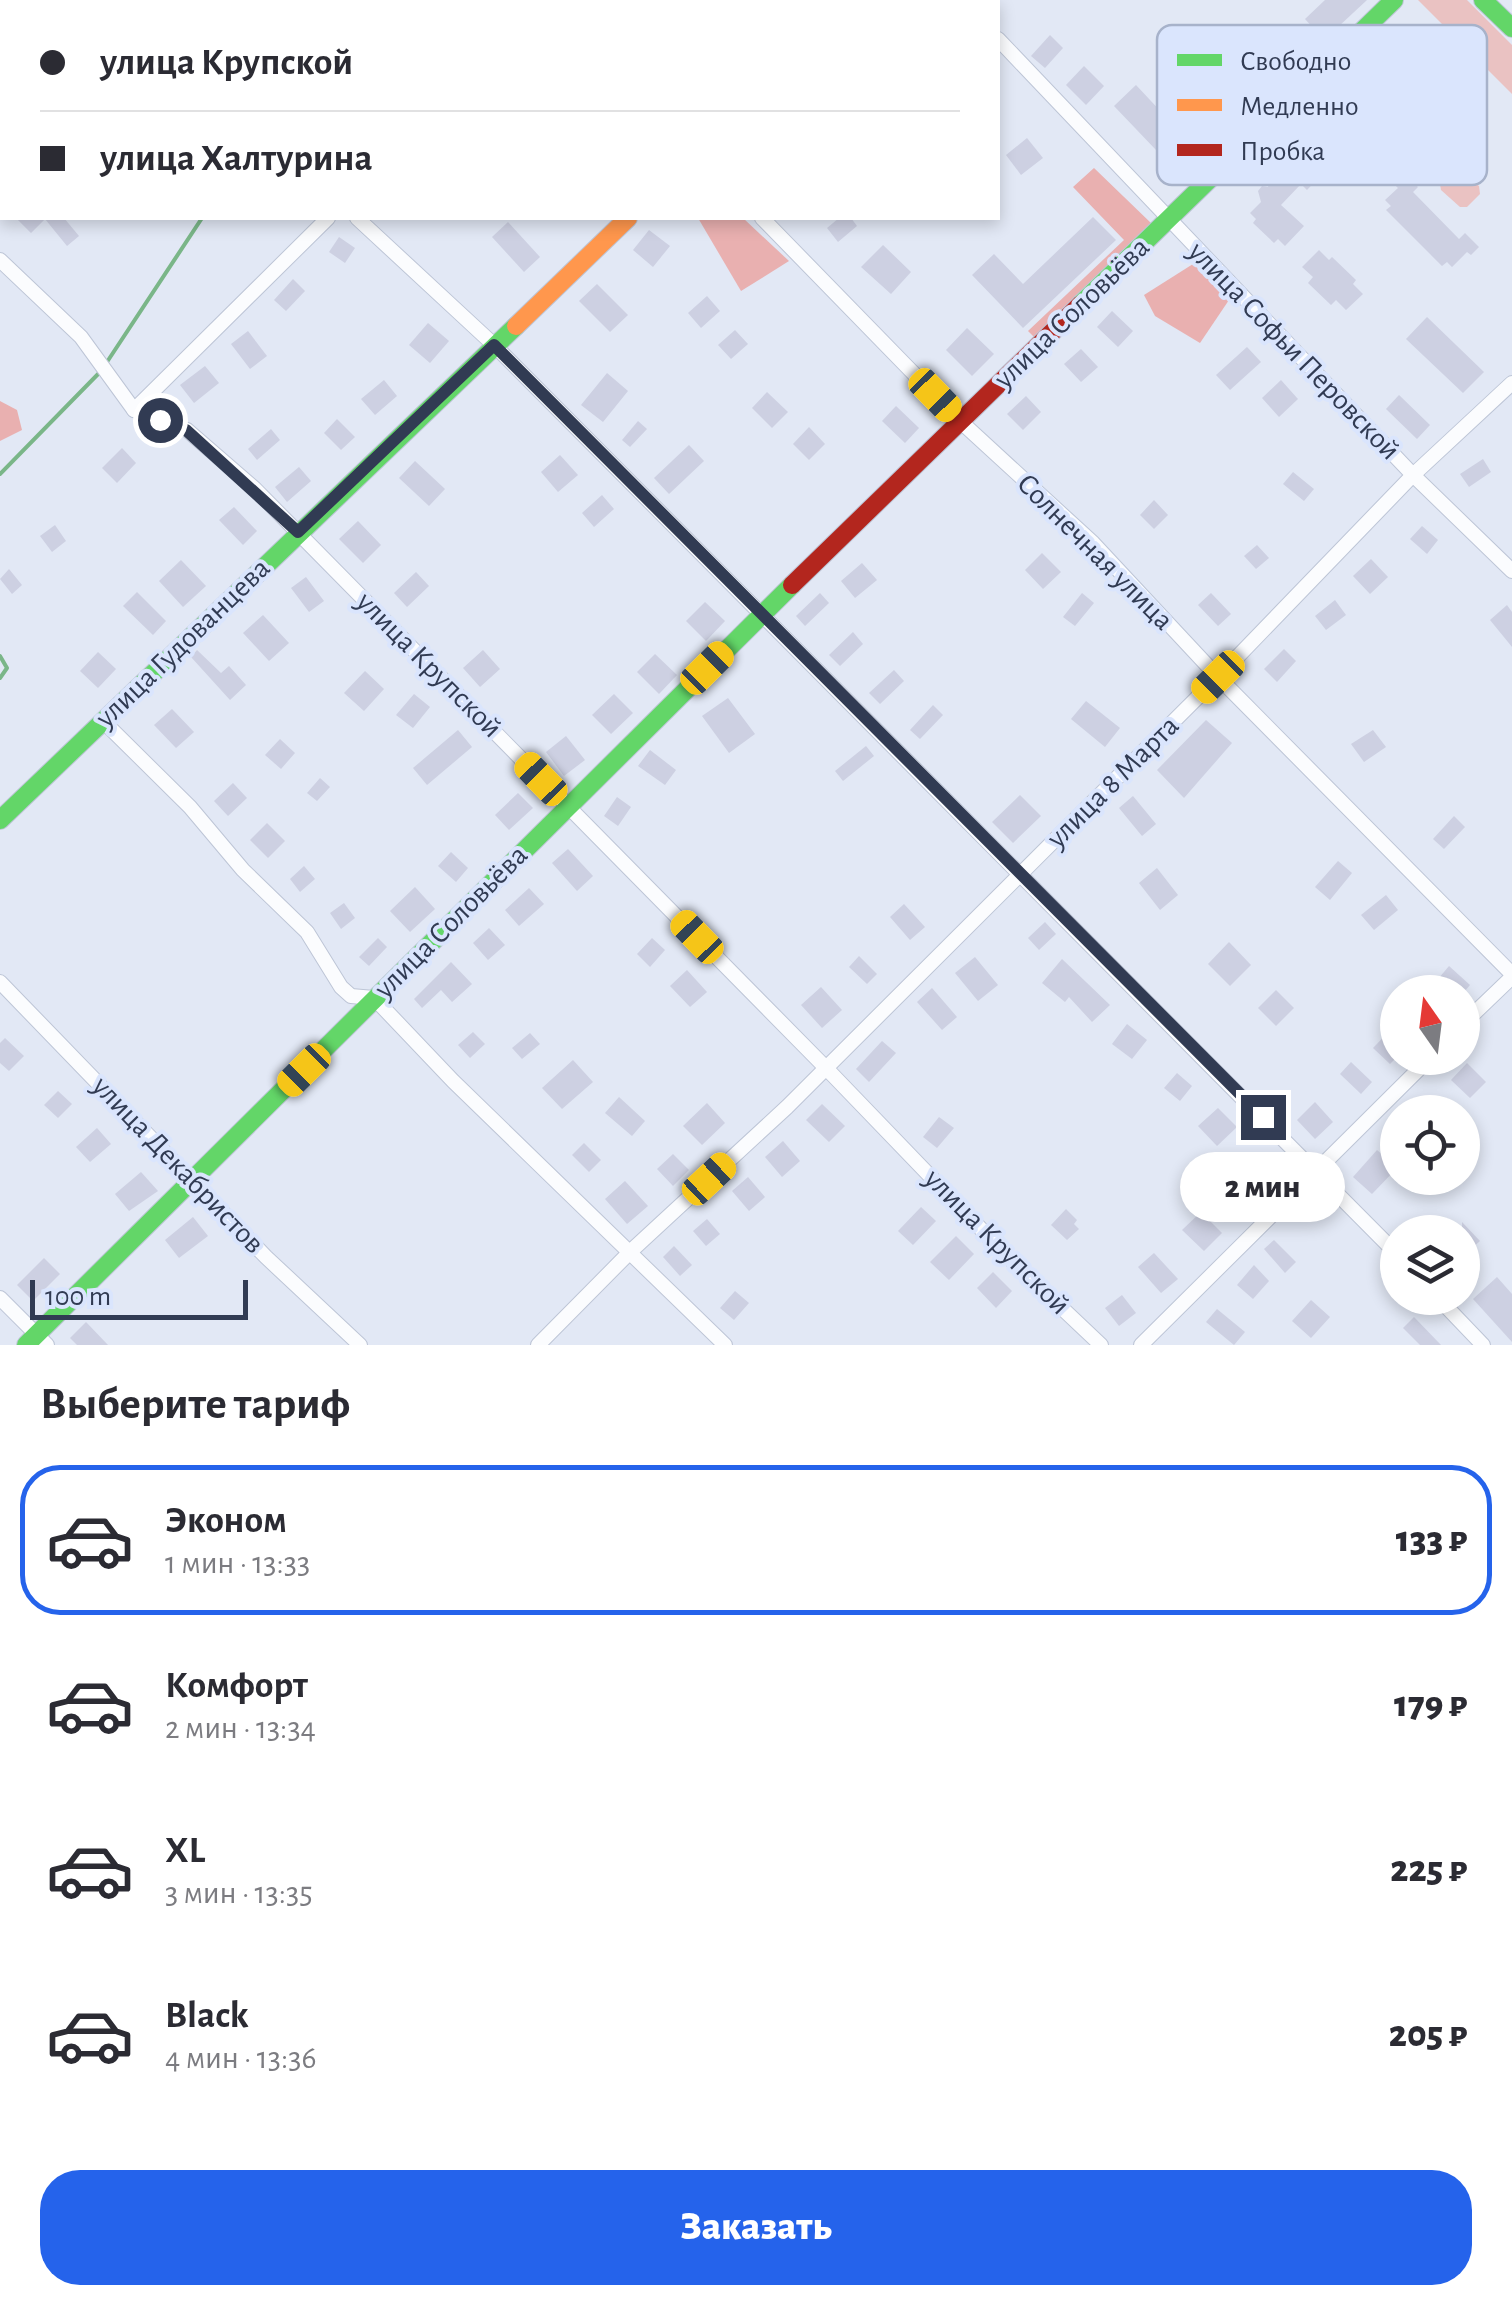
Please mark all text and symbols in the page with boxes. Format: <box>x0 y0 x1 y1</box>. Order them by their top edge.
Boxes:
legend <box>1157 25 1487 185</box>
text: улица Крупской <box>100 44 353 82</box>
text: Свободно <box>1240 48 1351 76</box>
text: Медленно <box>1240 93 1359 121</box>
text: Пробка <box>1240 138 1325 166</box>
text: улица Халтурина <box>100 140 372 178</box>
street label: улица Соловьёва <box>988 232 1155 395</box>
street label: улица Софьи Перовской <box>1182 236 1405 466</box>
car <box>903 363 967 427</box>
route start <box>138 398 183 443</box>
street label: Солнечная улица <box>1011 468 1179 636</box>
street label: улица Гудованцева <box>89 553 276 734</box>
street label: улица Крупской <box>350 586 507 743</box>
car <box>675 636 739 700</box>
car <box>1186 645 1250 709</box>
street label: улица 8 Марта <box>1041 710 1185 854</box>
car <box>509 747 573 811</box>
street label: улица Соловьёва <box>368 840 533 1005</box>
car <box>665 905 729 969</box>
north arrow <box>1380 975 1480 1075</box>
map controls <box>1380 975 1480 1315</box>
car <box>272 1038 336 1102</box>
street label: улица Декабристов <box>86 1070 270 1259</box>
route end <box>1241 1095 1286 1140</box>
button: locate <box>1380 1095 1480 1195</box>
car <box>677 1148 741 1210</box>
callout: 2 мин <box>1180 1152 1346 1222</box>
street label: улица Крупской <box>918 1163 1075 1320</box>
text: 2 мин <box>1224 1171 1301 1203</box>
button: layers <box>1380 1215 1480 1315</box>
scale bar <box>30 1275 248 1320</box>
text: 100 m <box>45 1283 111 1311</box>
text: Выберите тариф <box>40 1382 350 1427</box>
icon: car <box>45 1495 135 1585</box>
text: Эконом <box>165 1502 287 1540</box>
text: 133 ₽ <box>1396 1521 1467 1559</box>
text: 1 мин · 13:33 <box>165 1547 310 1579</box>
icon: car <box>45 1660 135 1750</box>
text: Комфорт <box>165 1667 308 1705</box>
text: 179 ₽ <box>1394 1686 1467 1724</box>
text: 2 мин · 13:34 <box>165 1712 316 1744</box>
icon: car <box>45 1825 135 1915</box>
text: XL <box>165 1832 205 1870</box>
text: 225 ₽ <box>1390 1851 1467 1889</box>
text: 3 мин · 13:35 <box>165 1877 313 1909</box>
icon: car <box>45 1990 135 2080</box>
text: Black <box>165 1997 249 2035</box>
text: 205 ₽ <box>1389 2016 1467 2054</box>
text: 4 мин · 13:36 <box>165 2042 316 2074</box>
button: Заказать <box>40 2170 1472 2285</box>

